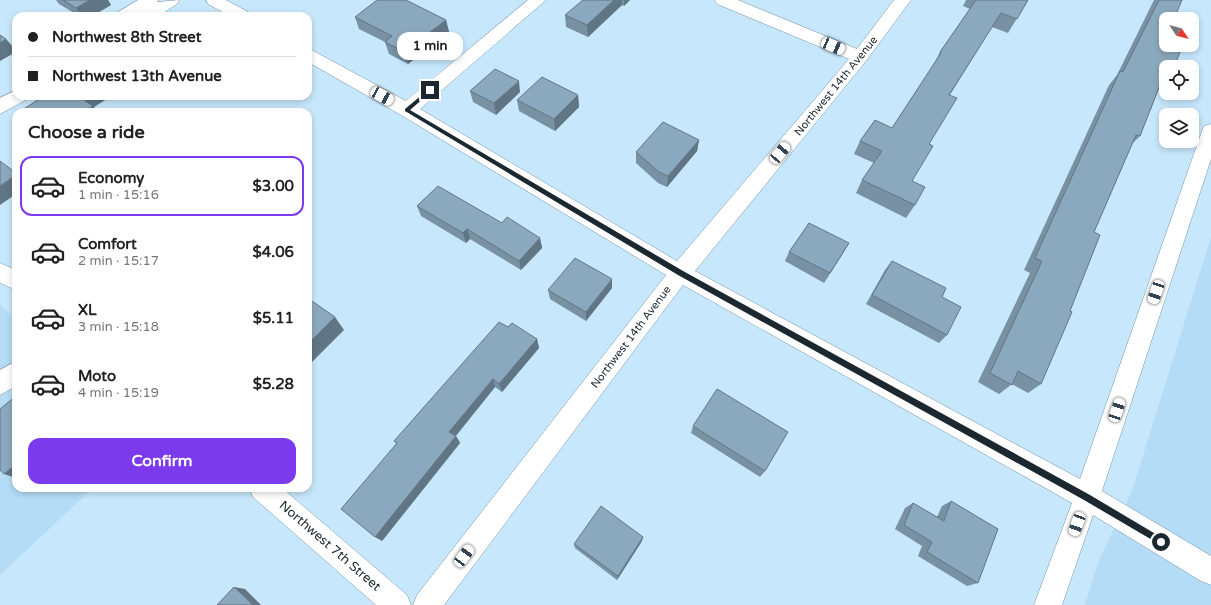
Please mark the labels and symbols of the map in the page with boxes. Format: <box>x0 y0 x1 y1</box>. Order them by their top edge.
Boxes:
north arrow <box>1159 12 1199 52</box>
callout: 1 min <box>397 32 463 60</box>
street label: Northwest 14th Avenue <box>792 34 880 138</box>
car <box>820 36 846 56</box>
route end <box>421 81 439 99</box>
car <box>369 85 395 107</box>
car <box>768 140 792 166</box>
car <box>1146 279 1166 305</box>
street label: Northwest 14th Avenue <box>588 283 674 391</box>
car <box>1107 397 1127 423</box>
street label: Northwest 7th Street <box>276 497 384 595</box>
car <box>1067 511 1087 537</box>
route start <box>1152 533 1170 551</box>
car <box>452 543 476 569</box>

